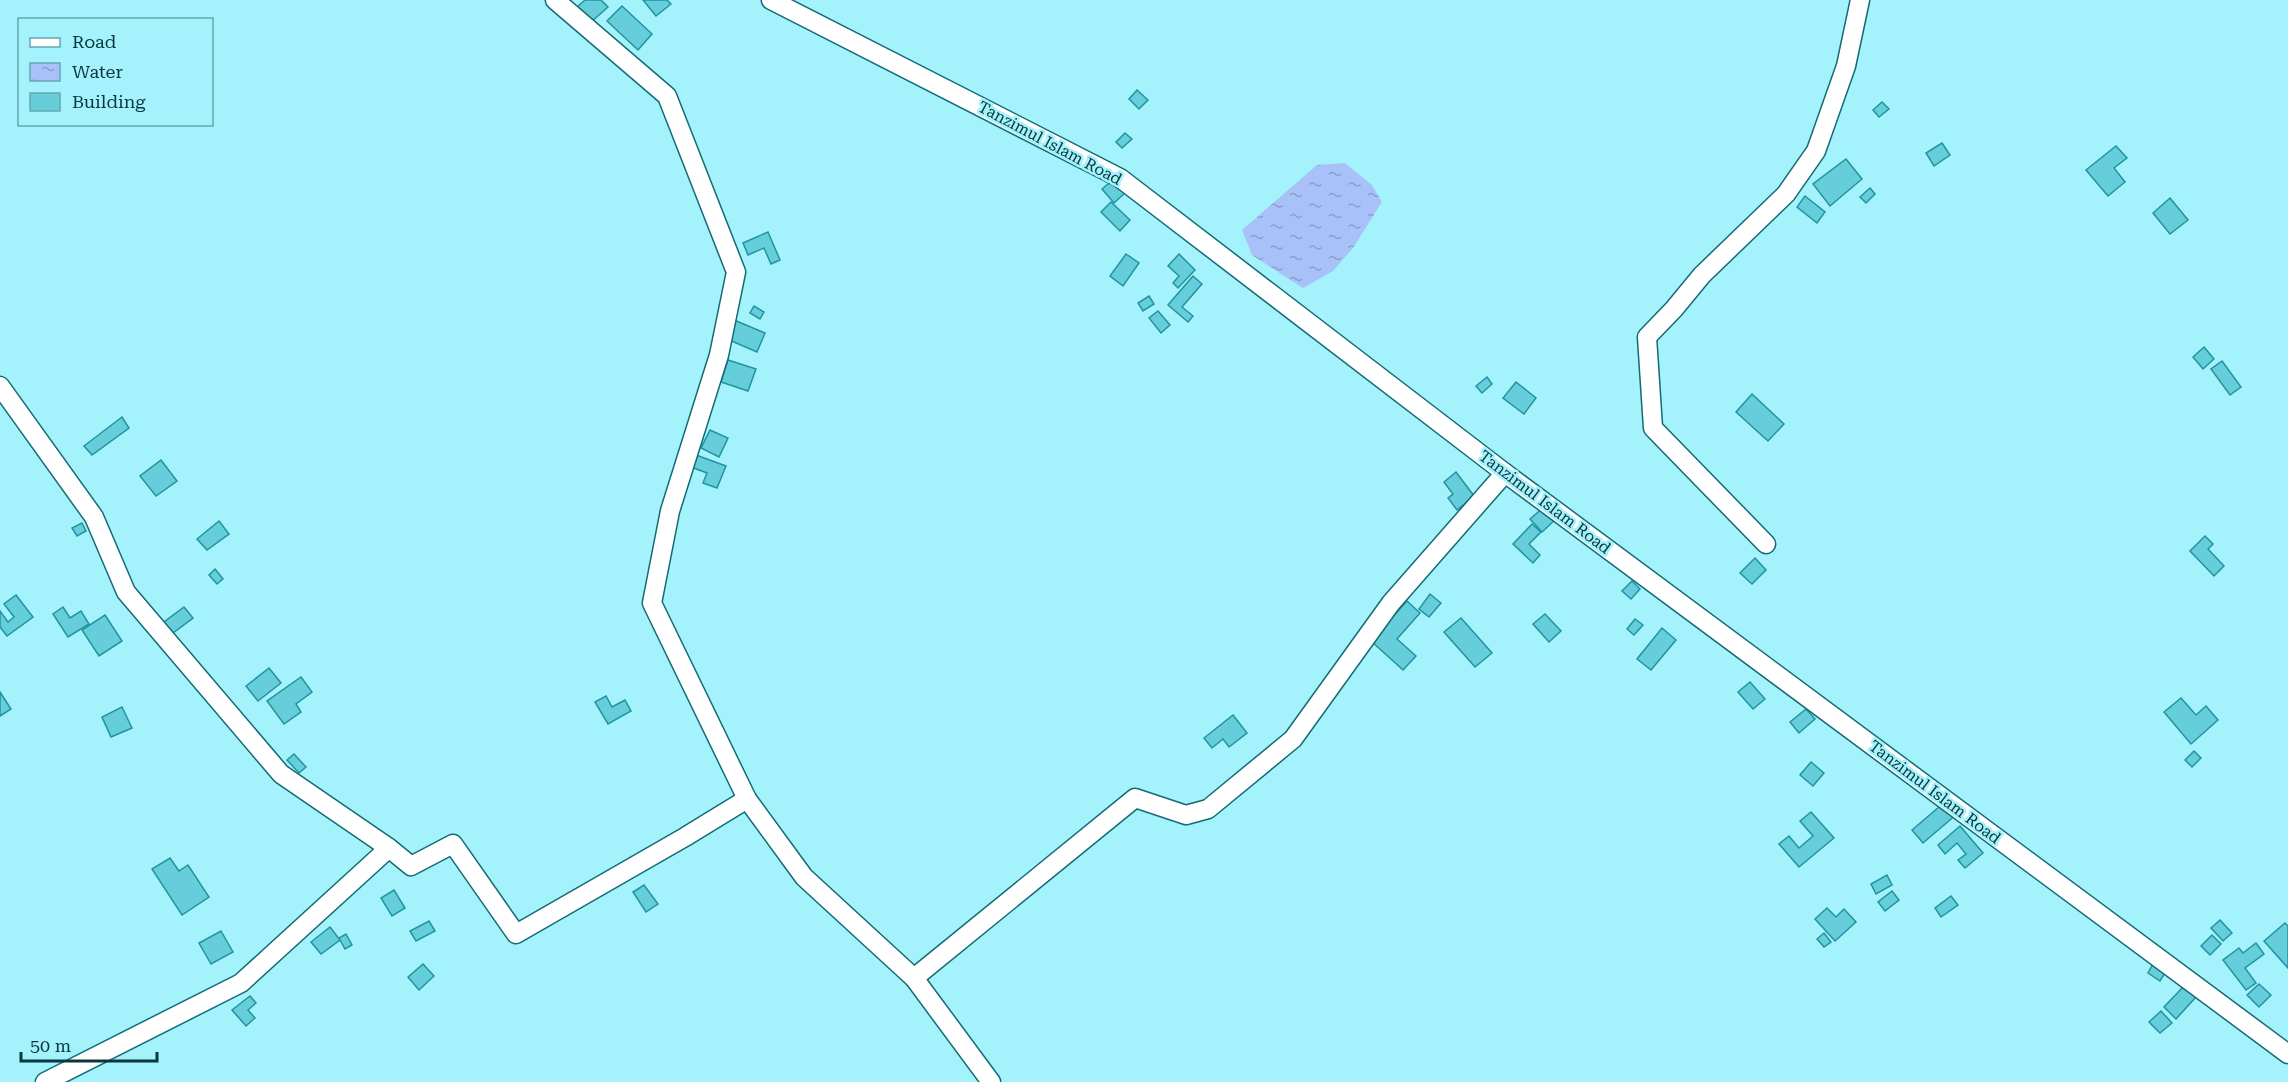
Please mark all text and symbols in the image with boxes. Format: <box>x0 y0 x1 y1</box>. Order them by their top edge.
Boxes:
legend <box>18 18 213 126</box>
text: Road <box>72 31 117 52</box>
text: Water <box>72 61 123 82</box>
text: Building <box>72 91 146 112</box>
street label: Tanzimul Islam Road <box>975 97 1125 189</box>
street label: Tanzimul Islam Road <box>1475 446 1615 558</box>
street label: Tanzimul Islam Road <box>1865 736 2005 848</box>
scale bar <box>21 1025 158 1063</box>
text: 50 m <box>30 1035 71 1056</box>

